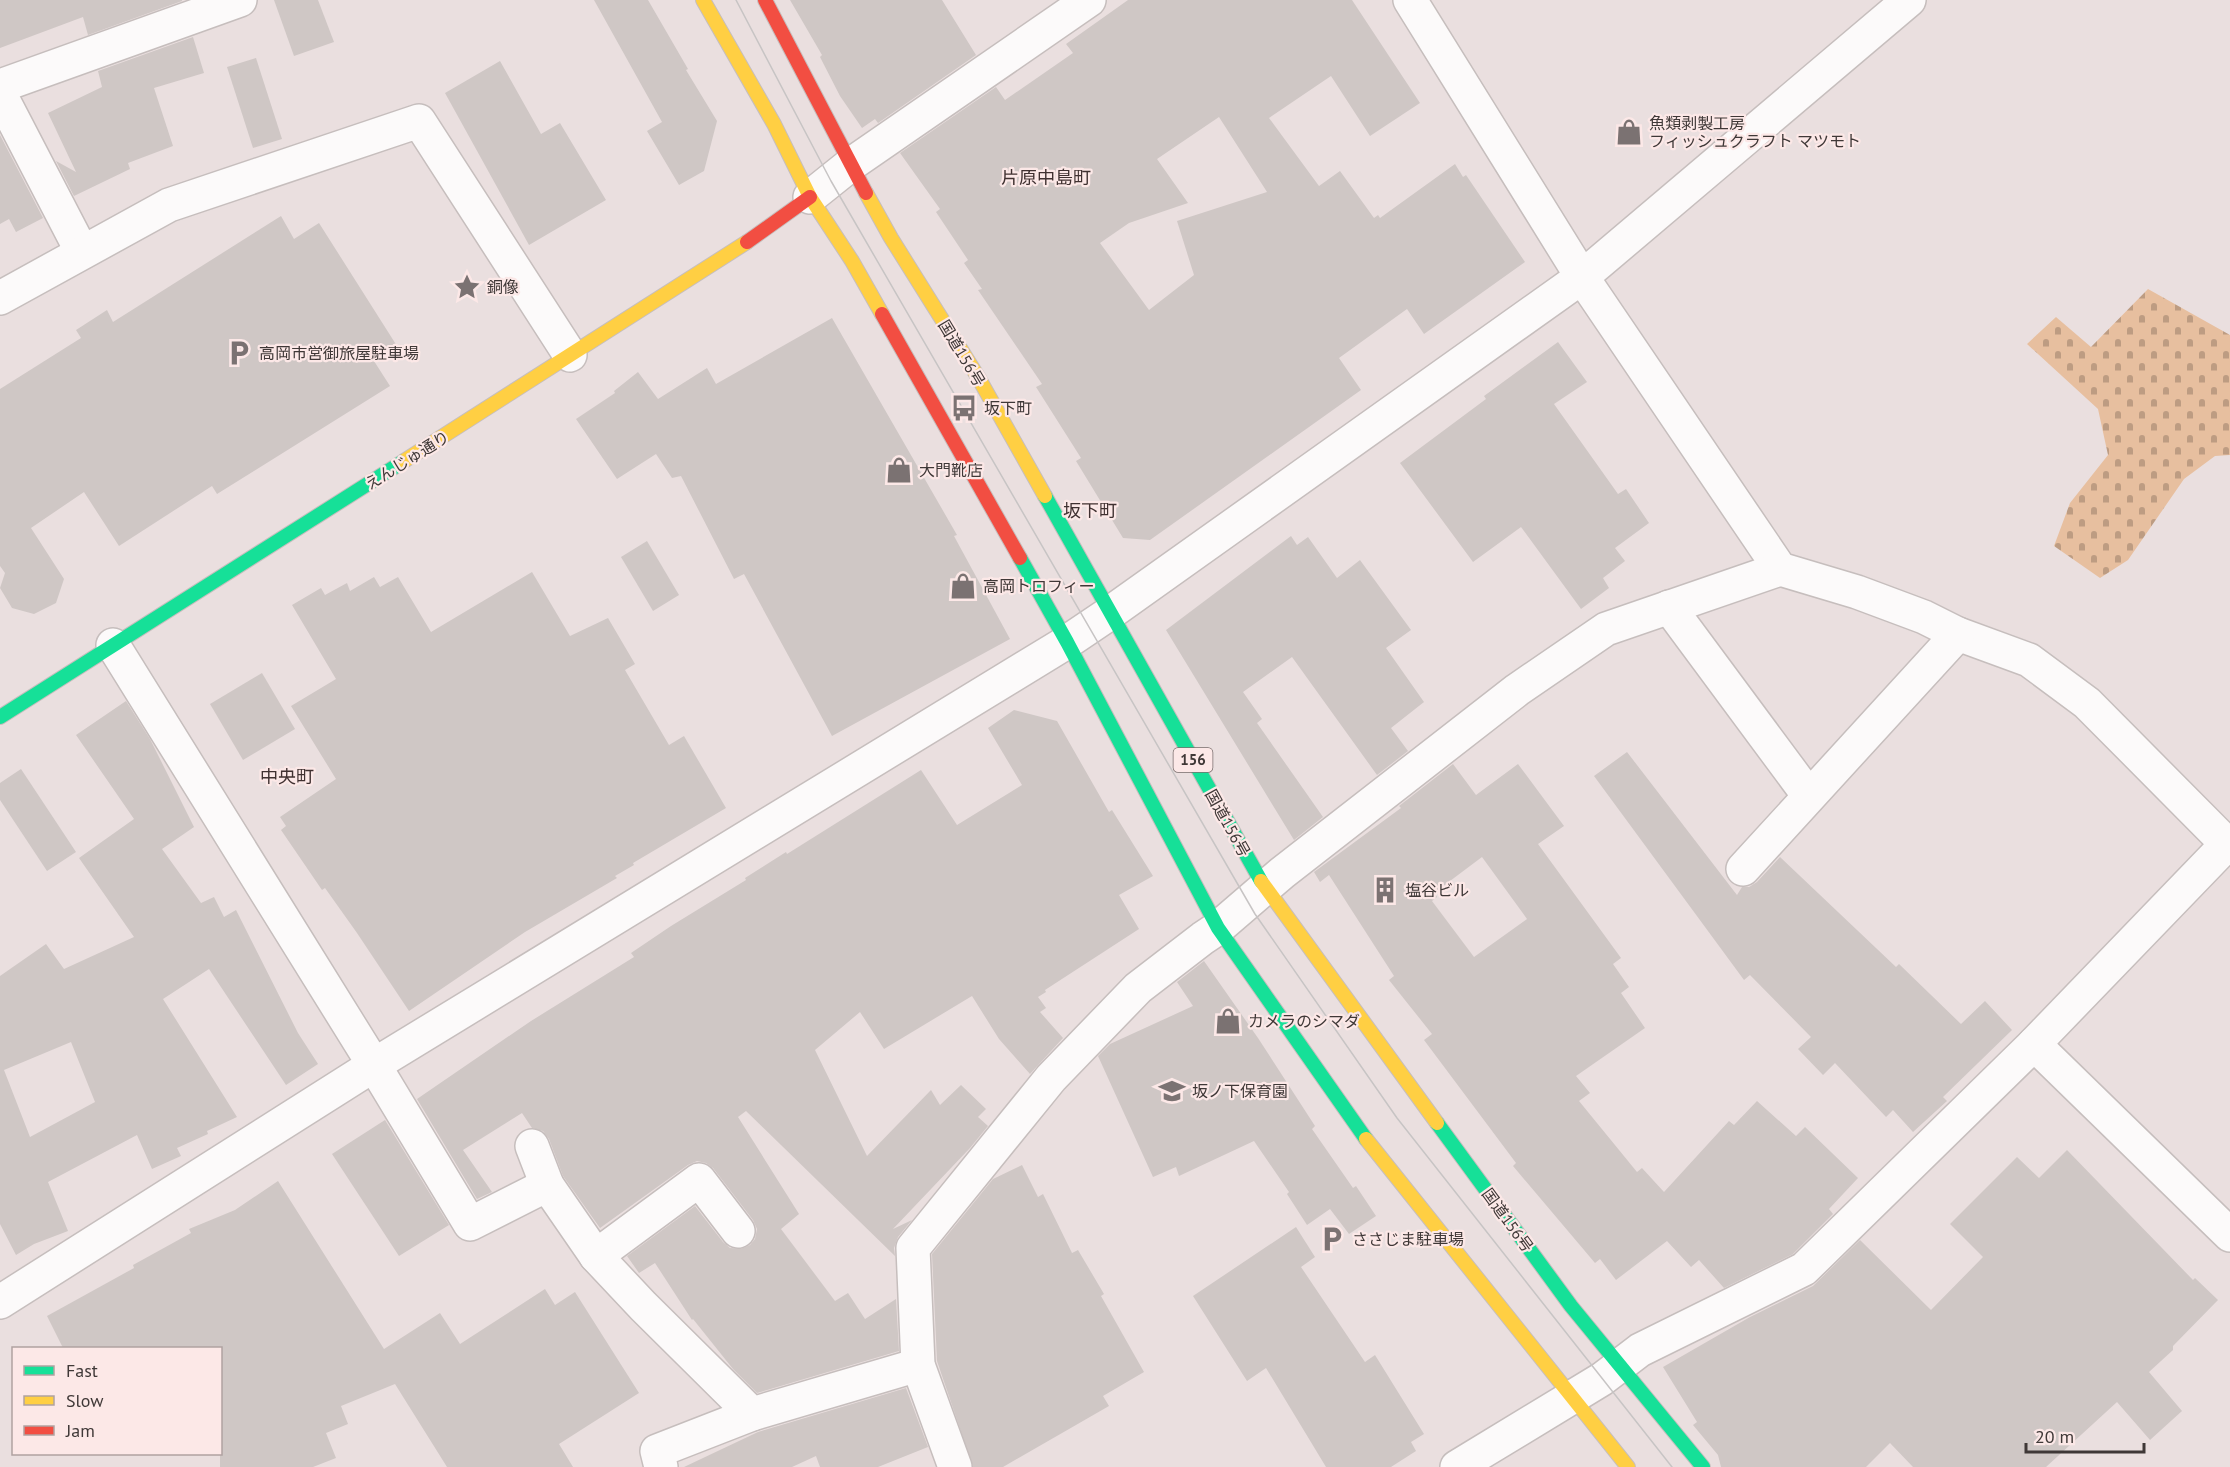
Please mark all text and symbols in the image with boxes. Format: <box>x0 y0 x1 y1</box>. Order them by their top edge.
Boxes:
place label: 魚類剥製工房 フィッシュクラフト マツモト <box>1649 113 1861 151</box>
shop icon: 魚類剥製工房 フィッシュクラフト マツモト <box>1614 117 1644 147</box>
district label: 片原中島町 <box>1001 166 1091 189</box>
place icon: 銅像 <box>452 272 482 302</box>
place label: 銅像 <box>487 277 519 297</box>
street label: 国道156号 <box>934 316 990 390</box>
parking icon: 高岡市営御旅屋駐車場 <box>224 338 254 368</box>
place label: 高岡市営御旅屋駐車場 <box>259 343 419 363</box>
bus stop icon: 坂下町 <box>949 393 979 423</box>
place label: 坂下町 <box>984 398 1032 418</box>
street label: えんじゅ通り <box>361 426 453 494</box>
shop icon: 大門靴店 <box>884 455 914 485</box>
place label: 大門靴店 <box>919 460 983 480</box>
district label: 坂下町 <box>1063 499 1117 522</box>
shop icon: 高岡トロフィー <box>948 571 978 601</box>
place label: 高岡トロフィー <box>983 576 1095 596</box>
road number: 156 <box>1174 748 1212 772</box>
district label: 中央町 <box>260 765 314 788</box>
street label: 国道156号 <box>1201 786 1255 860</box>
building icon: 塩谷ビル <box>1370 875 1400 905</box>
place label: 塩谷ビル <box>1405 880 1469 900</box>
shop icon: カメラのシマダ <box>1213 1006 1243 1036</box>
place label: カメラのシマダ <box>1248 1011 1360 1031</box>
school or university icon: 坂ノ下保育園 <box>1157 1076 1187 1106</box>
place label: 坂ノ下保育園 <box>1192 1081 1288 1101</box>
street label: 国道156号 <box>1478 1184 1538 1256</box>
parking icon: ささじま駐車場 <box>1317 1224 1347 1254</box>
place label: ささじま駐車場 <box>1352 1229 1464 1249</box>
legend <box>12 1347 222 1455</box>
text: Fast <box>66 1359 98 1382</box>
text: Slow <box>66 1389 104 1412</box>
scale bar <box>2026 1416 2144 1454</box>
text: Jam <box>65 1419 95 1442</box>
text: 20 m <box>2035 1425 2074 1448</box>

